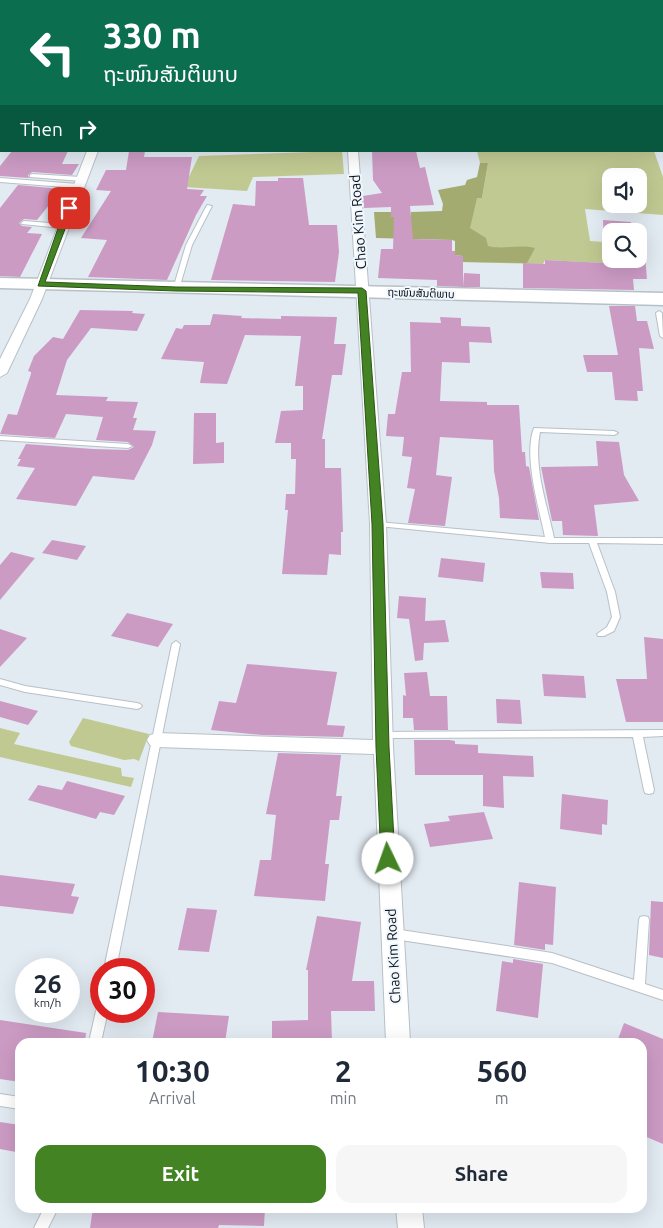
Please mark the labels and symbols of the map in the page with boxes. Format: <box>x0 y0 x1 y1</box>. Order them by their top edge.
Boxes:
street label: Chao Kim Road <box>347 174 369 270</box>
pin <box>48 187 90 229</box>
street label: ຖະໜົນສັນຕິພາບ <box>387 286 455 300</box>
position arrow <box>361 832 413 884</box>
street label: Chao Kim Road <box>383 908 403 1004</box>
speed limit sign: 30 <box>90 958 155 1023</box>

